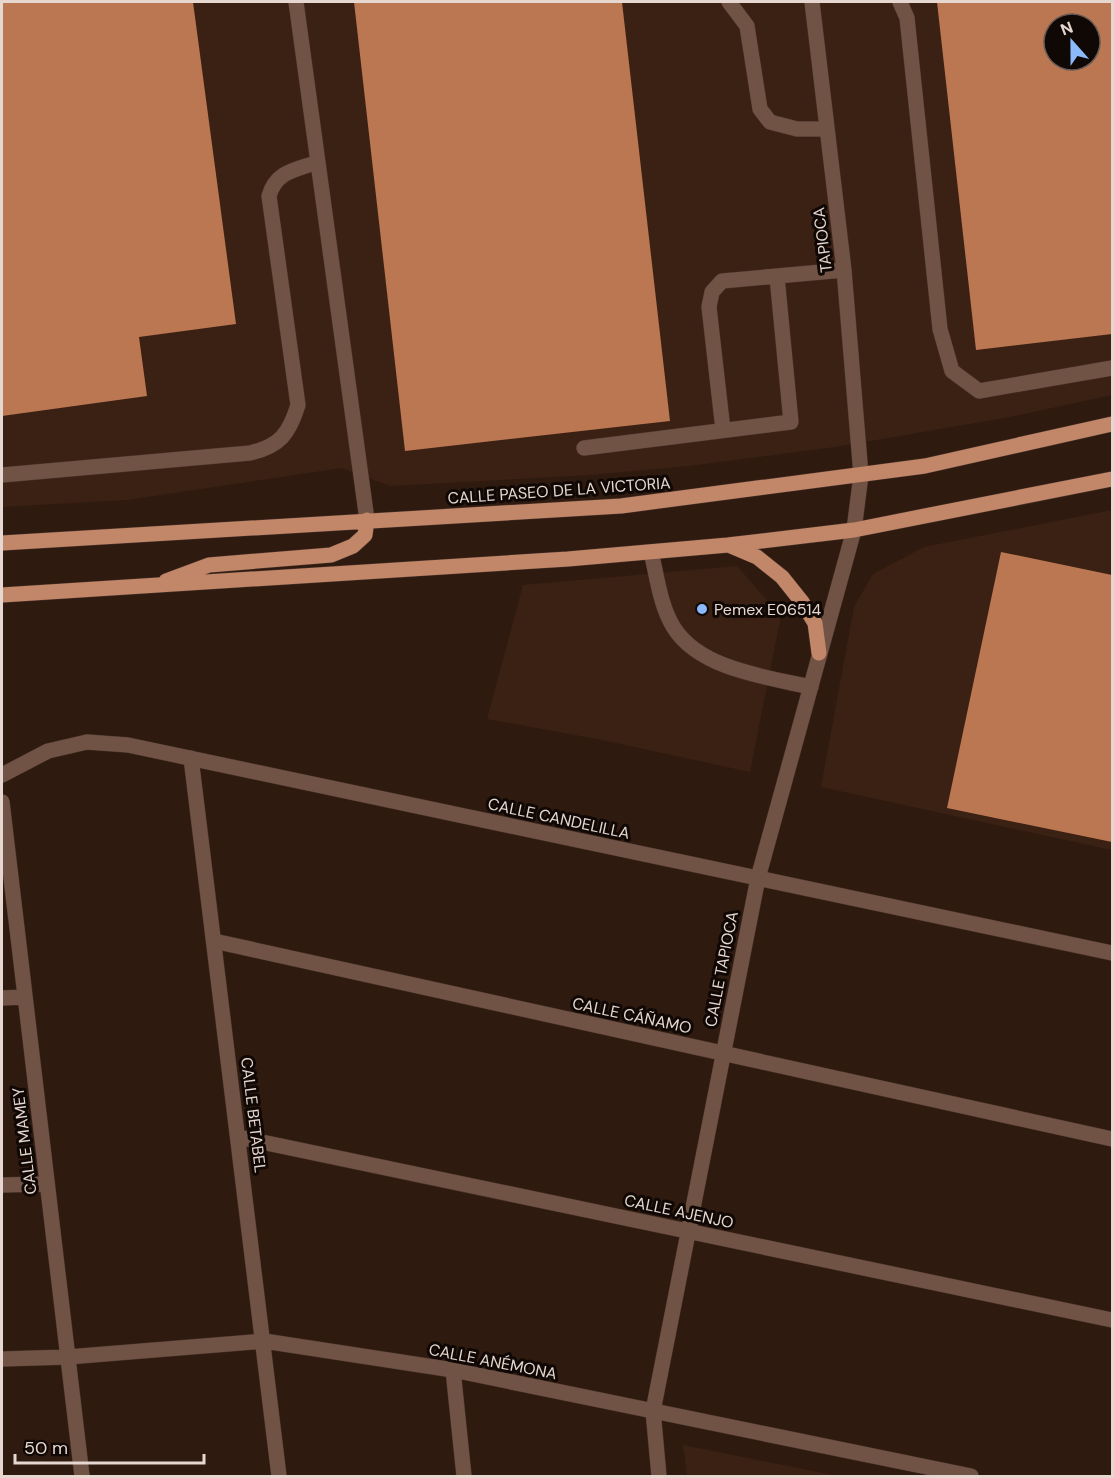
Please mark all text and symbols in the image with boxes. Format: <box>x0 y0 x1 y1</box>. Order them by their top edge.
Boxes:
north arrow <box>1042 12 1102 72</box>
text: N <box>1058 17 1076 40</box>
street label: TAPIOCA <box>808 206 837 274</box>
street label: CALLE PASEO DE LA VICTORIA <box>447 472 672 509</box>
place label: Pemex E06514 <box>714 599 822 620</box>
marker: Pemex E06514 <box>695 602 709 616</box>
street label: CALLE CANDELILLA <box>486 793 632 844</box>
street label: CALLE TAPIOCA <box>700 909 743 1029</box>
street label: CALLE CÁÑAMO <box>570 993 693 1038</box>
street label: CALLE BETABEL <box>236 1056 271 1174</box>
street label: CALLE MAMEY <box>8 1086 41 1196</box>
street label: CALLE AJENJO <box>622 1190 735 1233</box>
street label: CALLE ANÉMONA <box>427 1339 559 1384</box>
scale bar <box>15 1427 204 1465</box>
text: 50 m <box>24 1436 68 1460</box>

